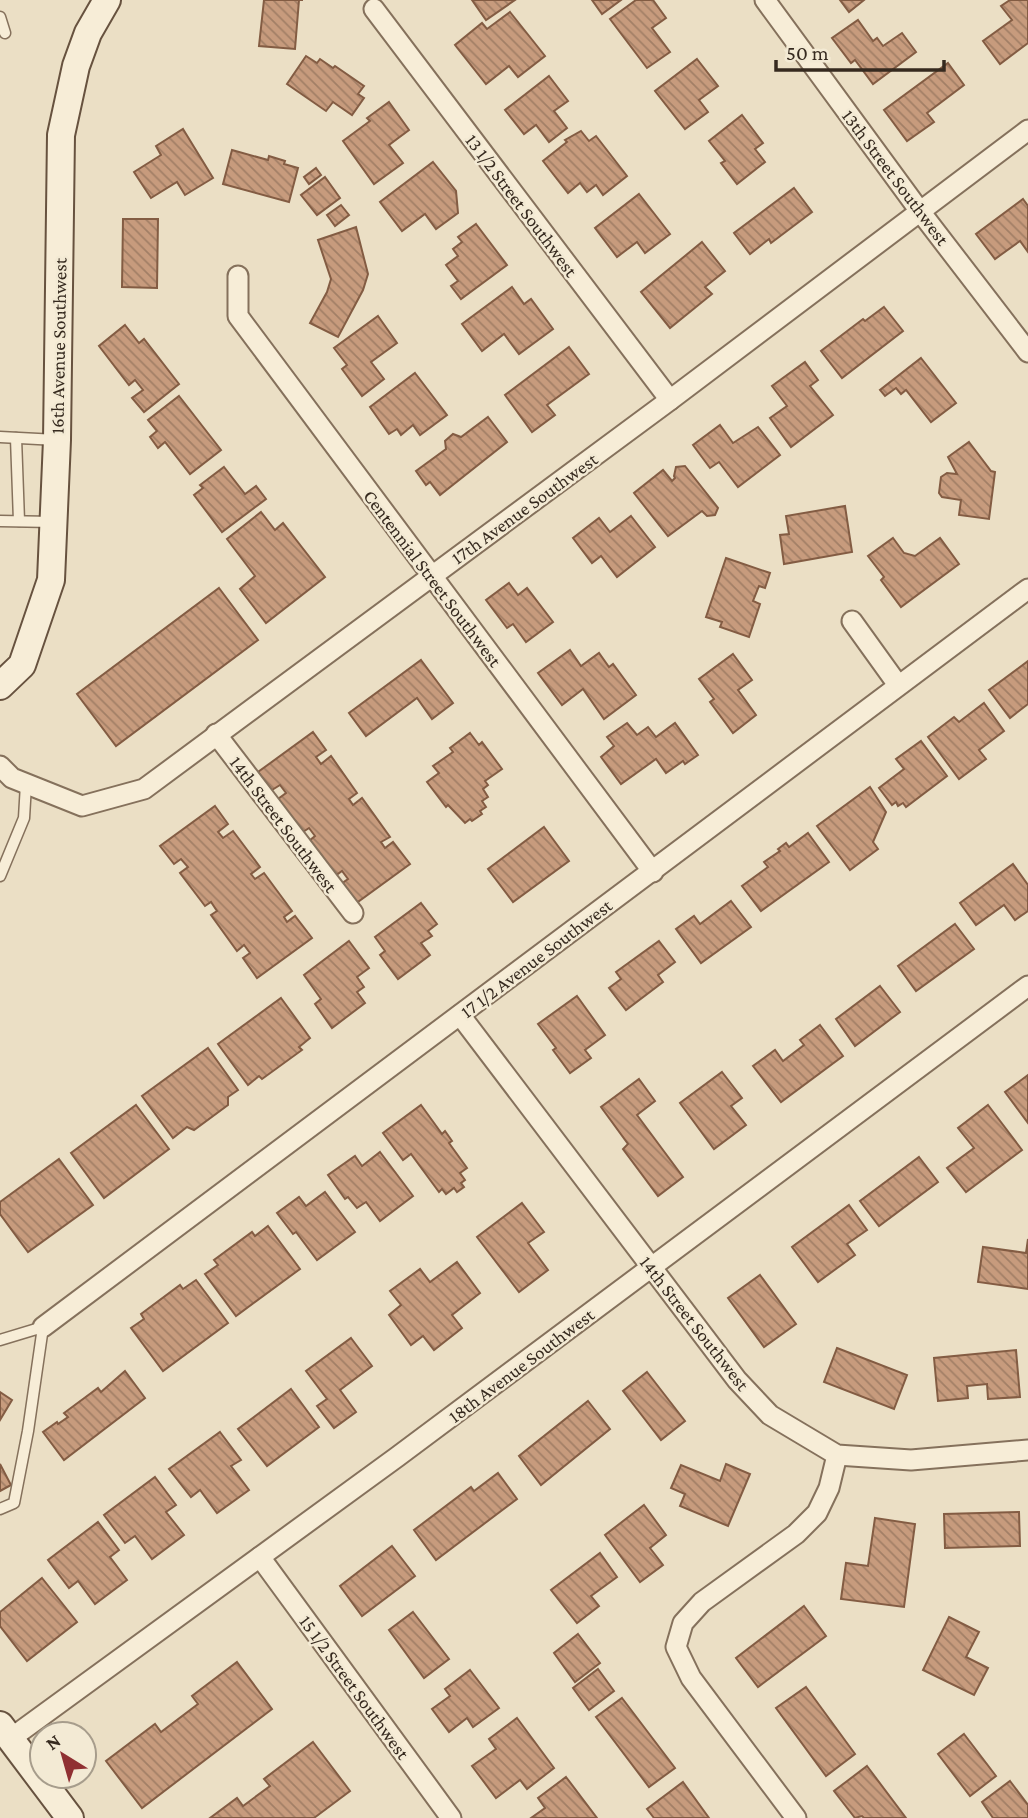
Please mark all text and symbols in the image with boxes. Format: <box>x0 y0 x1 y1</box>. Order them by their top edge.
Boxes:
scale bar <box>776 28 944 72</box>
text: 50 m <box>786 41 829 65</box>
street label: 13th Street Southwest <box>838 105 954 250</box>
street label: 13 1/2 Street Southwest <box>461 130 582 281</box>
street label: 16th Avenue Southwest <box>46 257 71 434</box>
street label: 17th Avenue Southwest <box>447 448 602 568</box>
street label: Centennial Street Southwest <box>359 486 506 671</box>
street label: 14th Street Southwest <box>226 752 342 897</box>
street label: 17 1/2 Avenue Southwest <box>457 894 617 1022</box>
street label: 14th Street Southwest <box>636 1252 754 1395</box>
street label: 18th Avenue Southwest <box>444 1303 599 1427</box>
street label: 15 1/2 Street Southwest <box>295 1611 414 1764</box>
north arrow <box>28 1720 98 1790</box>
text: N <box>42 1730 65 1754</box>

